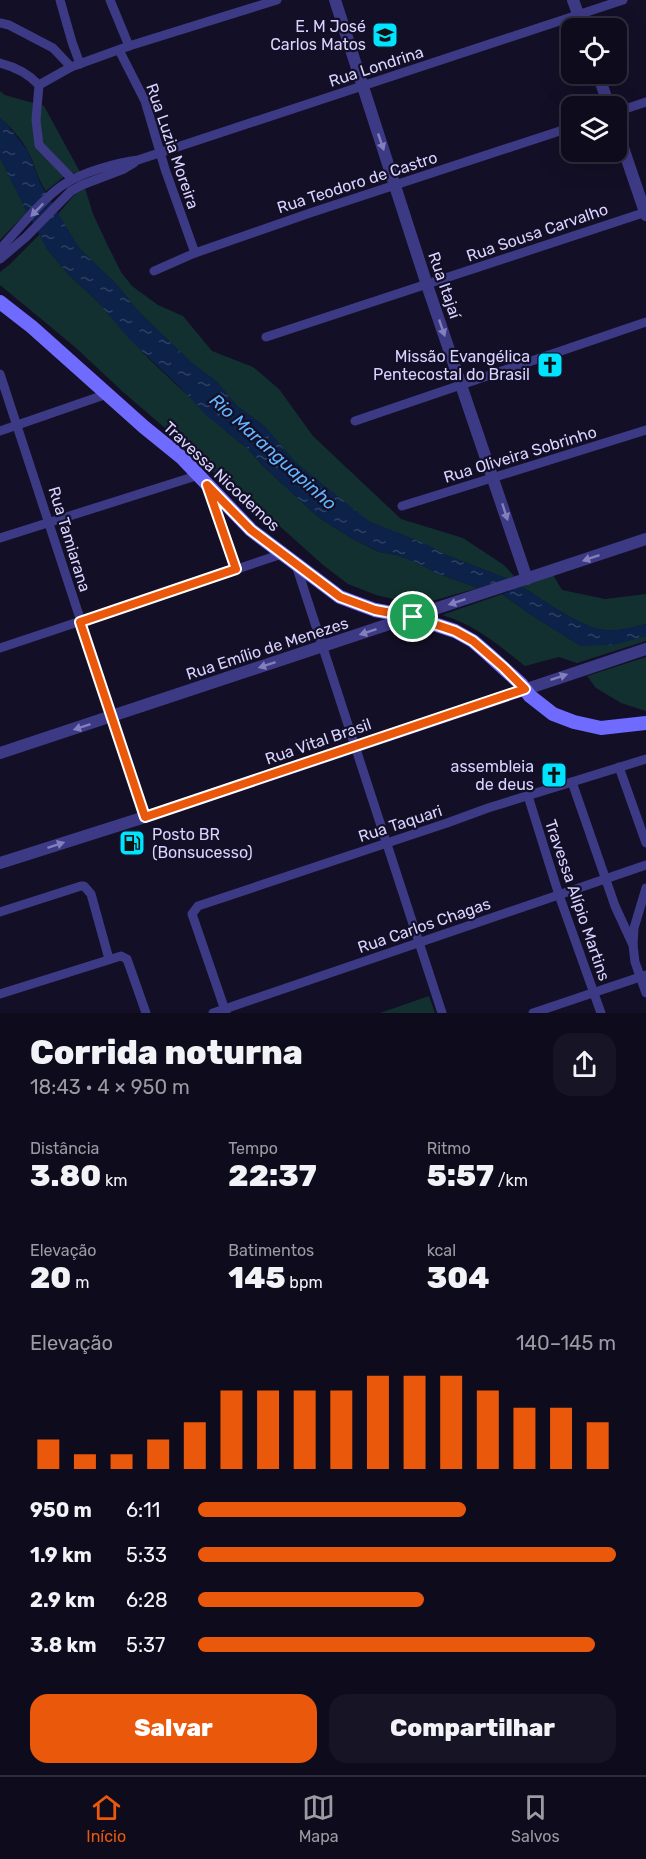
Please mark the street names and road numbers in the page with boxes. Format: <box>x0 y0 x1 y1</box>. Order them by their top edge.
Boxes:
street label: Rua Londrina <box>326 42 426 91</box>
street label: Rua Luzia Moreira <box>142 81 203 211</box>
street label: Rua Teodoro de Castro <box>275 148 440 217</box>
street label: Rua Sousa Carvalho <box>464 199 610 266</box>
street label: Rua Itajaí <box>424 249 465 322</box>
street label: Travessa Nicodemos <box>160 418 284 535</box>
street label: Rua Oliveira Sobrinho <box>441 422 599 487</box>
street label: Rua Tamiarana <box>44 484 95 594</box>
street label: Rua Emílio de Menezes <box>184 613 351 684</box>
street label: Rua Vital Brasil <box>263 714 374 769</box>
street label: Rua Taquari <box>356 801 444 846</box>
street label: Travessa Alípio Martins <box>541 817 614 983</box>
street label: Rua Carlos Chagas <box>355 894 493 957</box>

